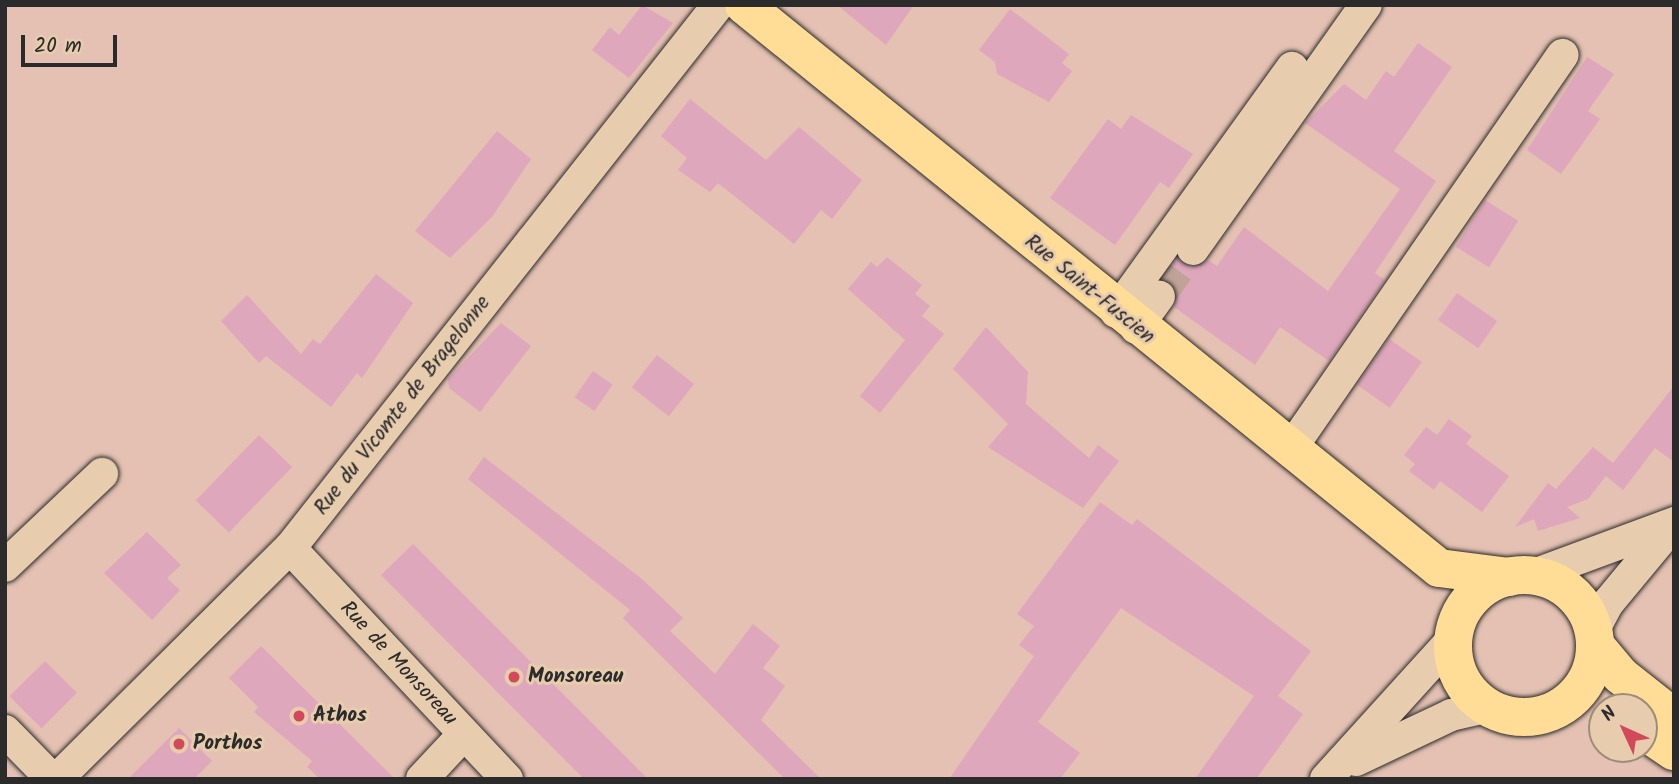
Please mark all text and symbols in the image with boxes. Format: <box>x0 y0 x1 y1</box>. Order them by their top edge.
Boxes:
scale bar <box>24 21 121 65</box>
text: 20 m <box>34 30 82 63</box>
street label: Rue Saint-Fuscien <box>1019 230 1159 350</box>
street label: Rue du Vicomte de Bragelonne <box>310 291 496 521</box>
street label: Rue de Monsoreau <box>334 597 462 731</box>
place label: Monsoreau <box>528 664 623 690</box>
marker: Monsoreau <box>506 669 522 685</box>
north arrow <box>1588 693 1658 763</box>
text: N <box>1595 700 1624 729</box>
place label: Athos <box>313 703 367 729</box>
marker: Athos <box>291 708 307 724</box>
place label: Porthos <box>193 731 262 757</box>
marker: Porthos <box>171 736 187 752</box>

